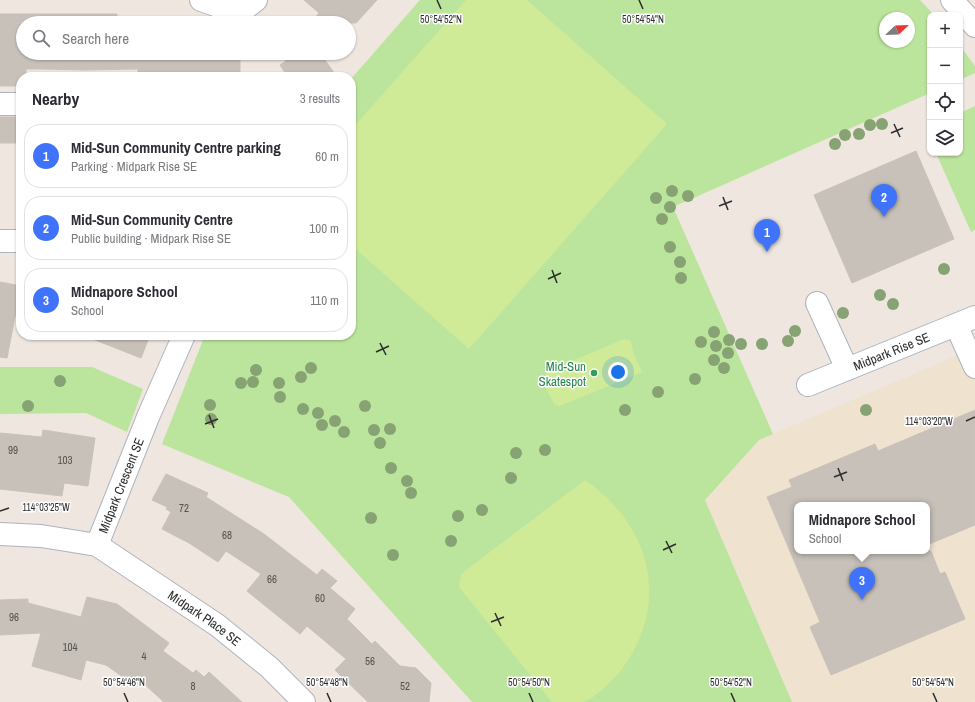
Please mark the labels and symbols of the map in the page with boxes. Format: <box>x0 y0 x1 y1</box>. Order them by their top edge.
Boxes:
north arrow <box>879 12 915 48</box>
text: 50°54'52"N <box>420 13 462 26</box>
text: 50°54'54"N <box>622 13 664 26</box>
pin: 2 <box>871 184 897 217</box>
pin: 1 <box>754 219 780 252</box>
street label: Midpark Rise SE <box>851 328 932 374</box>
place label: Mid-Sun Skatespot <box>539 358 586 390</box>
your location <box>608 362 628 382</box>
marker: Mid-Sun Skatespot <box>589 368 599 378</box>
text: 114°03'20"W <box>905 415 953 428</box>
street label: Midpark Crescent SE <box>94 435 147 536</box>
house number: 99 <box>8 443 18 457</box>
house number: 103 <box>57 453 73 467</box>
text: 114°03'25"W <box>22 501 70 514</box>
house number: 72 <box>179 501 189 515</box>
house number: 68 <box>222 528 232 542</box>
pin: 3 <box>849 567 875 600</box>
house number: 66 <box>267 572 277 586</box>
street label: Midpark Place SE <box>165 586 245 650</box>
house number: 60 <box>315 591 325 605</box>
house number: 96 <box>9 610 19 624</box>
house number: 104 <box>62 640 78 654</box>
house number: 4 <box>141 649 147 663</box>
house number: 56 <box>365 654 375 668</box>
text: 50°54'46"N <box>103 676 145 689</box>
text: 50°54'48"N <box>306 676 348 689</box>
text: 50°54'50"N <box>508 676 550 689</box>
text: 50°54'52"N <box>710 676 752 689</box>
text: 50°54'54"N <box>912 676 954 689</box>
house number: 8 <box>190 679 196 693</box>
house number: 52 <box>400 679 410 693</box>

